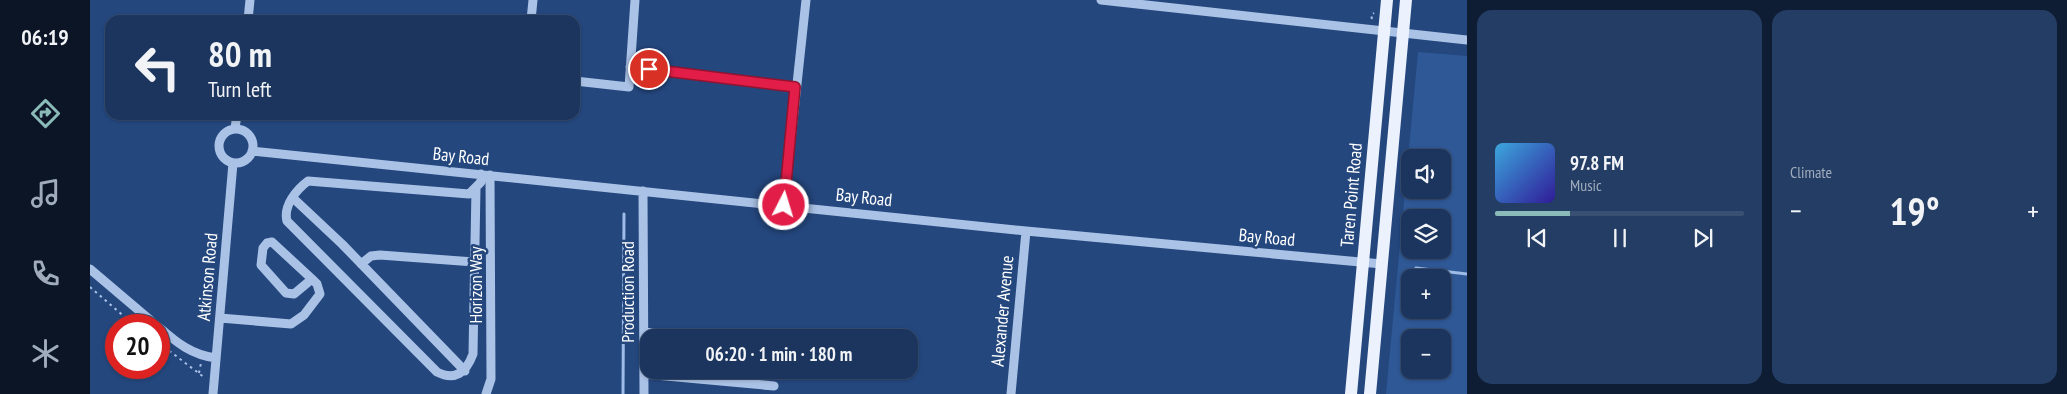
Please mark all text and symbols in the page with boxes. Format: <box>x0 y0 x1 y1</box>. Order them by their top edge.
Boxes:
text: 06:19 <box>21 23 69 51</box>
text: 80 m <box>208 31 272 77</box>
icon: left <box>125 35 190 100</box>
pin <box>628 48 670 90</box>
icon: arrive <box>635 55 663 83</box>
text: Turn left <box>208 75 272 103</box>
icon: directions <box>28 96 63 131</box>
street label: Bay Road <box>432 142 490 170</box>
street label: Taren Point Road <box>1335 142 1367 248</box>
map controls <box>1401 149 1451 379</box>
button: sound <box>1401 149 1451 199</box>
text: 97.8 FM <box>1570 151 1624 175</box>
text: Climate <box>1790 162 1832 182</box>
text: Music <box>1570 175 1602 195</box>
icon: music <box>28 176 63 211</box>
position arrow <box>757 178 809 230</box>
street label: Bay Road <box>835 183 893 211</box>
text: 19° <box>1889 186 1940 235</box>
text: − <box>1790 192 1802 229</box>
text: + <box>2027 192 2039 229</box>
button: layers <box>1401 209 1451 259</box>
street label: Bay Road <box>1238 223 1296 251</box>
icon: previous <box>1523 224 1551 252</box>
icon: pause <box>1606 224 1634 252</box>
icon: next <box>1689 224 1717 252</box>
street label: Atkinson Road <box>192 232 222 322</box>
street label: Production Road <box>616 241 639 343</box>
street label: Horizon Way <box>464 246 487 324</box>
street label: Alexander Avenue <box>986 255 1018 367</box>
icon: phone <box>28 256 63 291</box>
button: + <box>1401 269 1451 319</box>
speed limit sign: 20 <box>105 314 170 379</box>
button: − <box>1401 329 1451 379</box>
icon: climate <box>28 336 63 371</box>
text: 06:20 · 1 min · 180 m <box>706 342 852 366</box>

